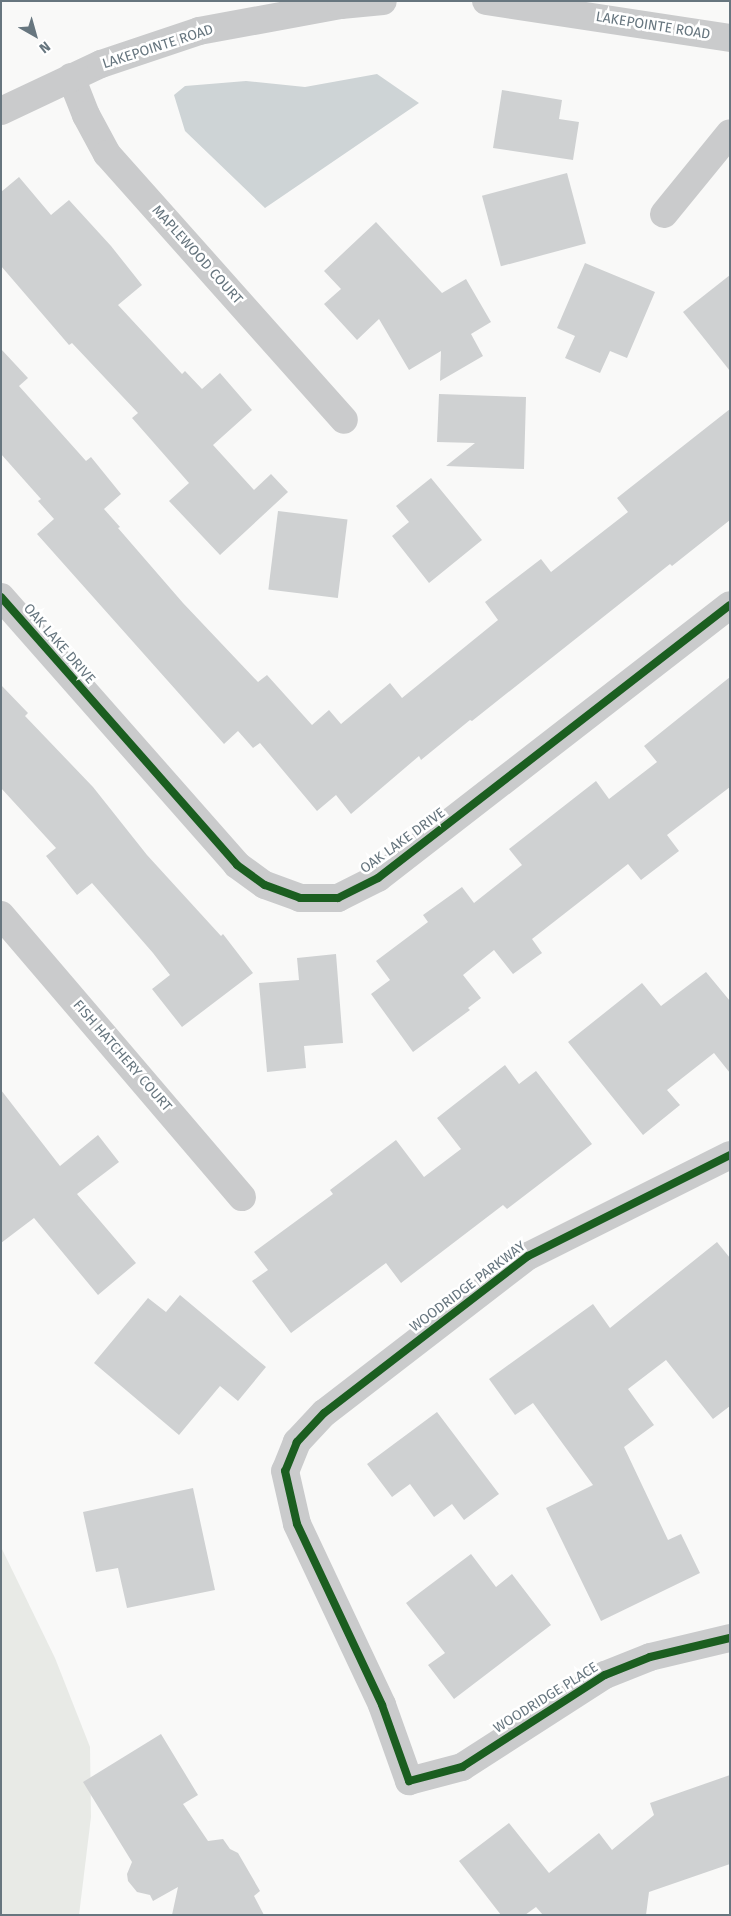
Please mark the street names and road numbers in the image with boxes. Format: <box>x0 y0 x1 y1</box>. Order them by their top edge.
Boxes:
street label: LAKEPOINTE ROAD <box>595 9 711 43</box>
street label: LAKEPOINTE ROAD <box>100 21 216 73</box>
street label: MAPLEWOOD COURT <box>148 202 246 308</box>
street label: OAK LAKE DRIVE <box>20 600 98 688</box>
street label: OAK LAKE DRIVE <box>357 805 449 877</box>
street label: FISH HATCHERY COURT <box>69 997 175 1115</box>
street label: WOODRIDGE PARKWAY <box>407 1238 529 1336</box>
street label: WOODRIDGE PLACE <box>491 1659 601 1737</box>

